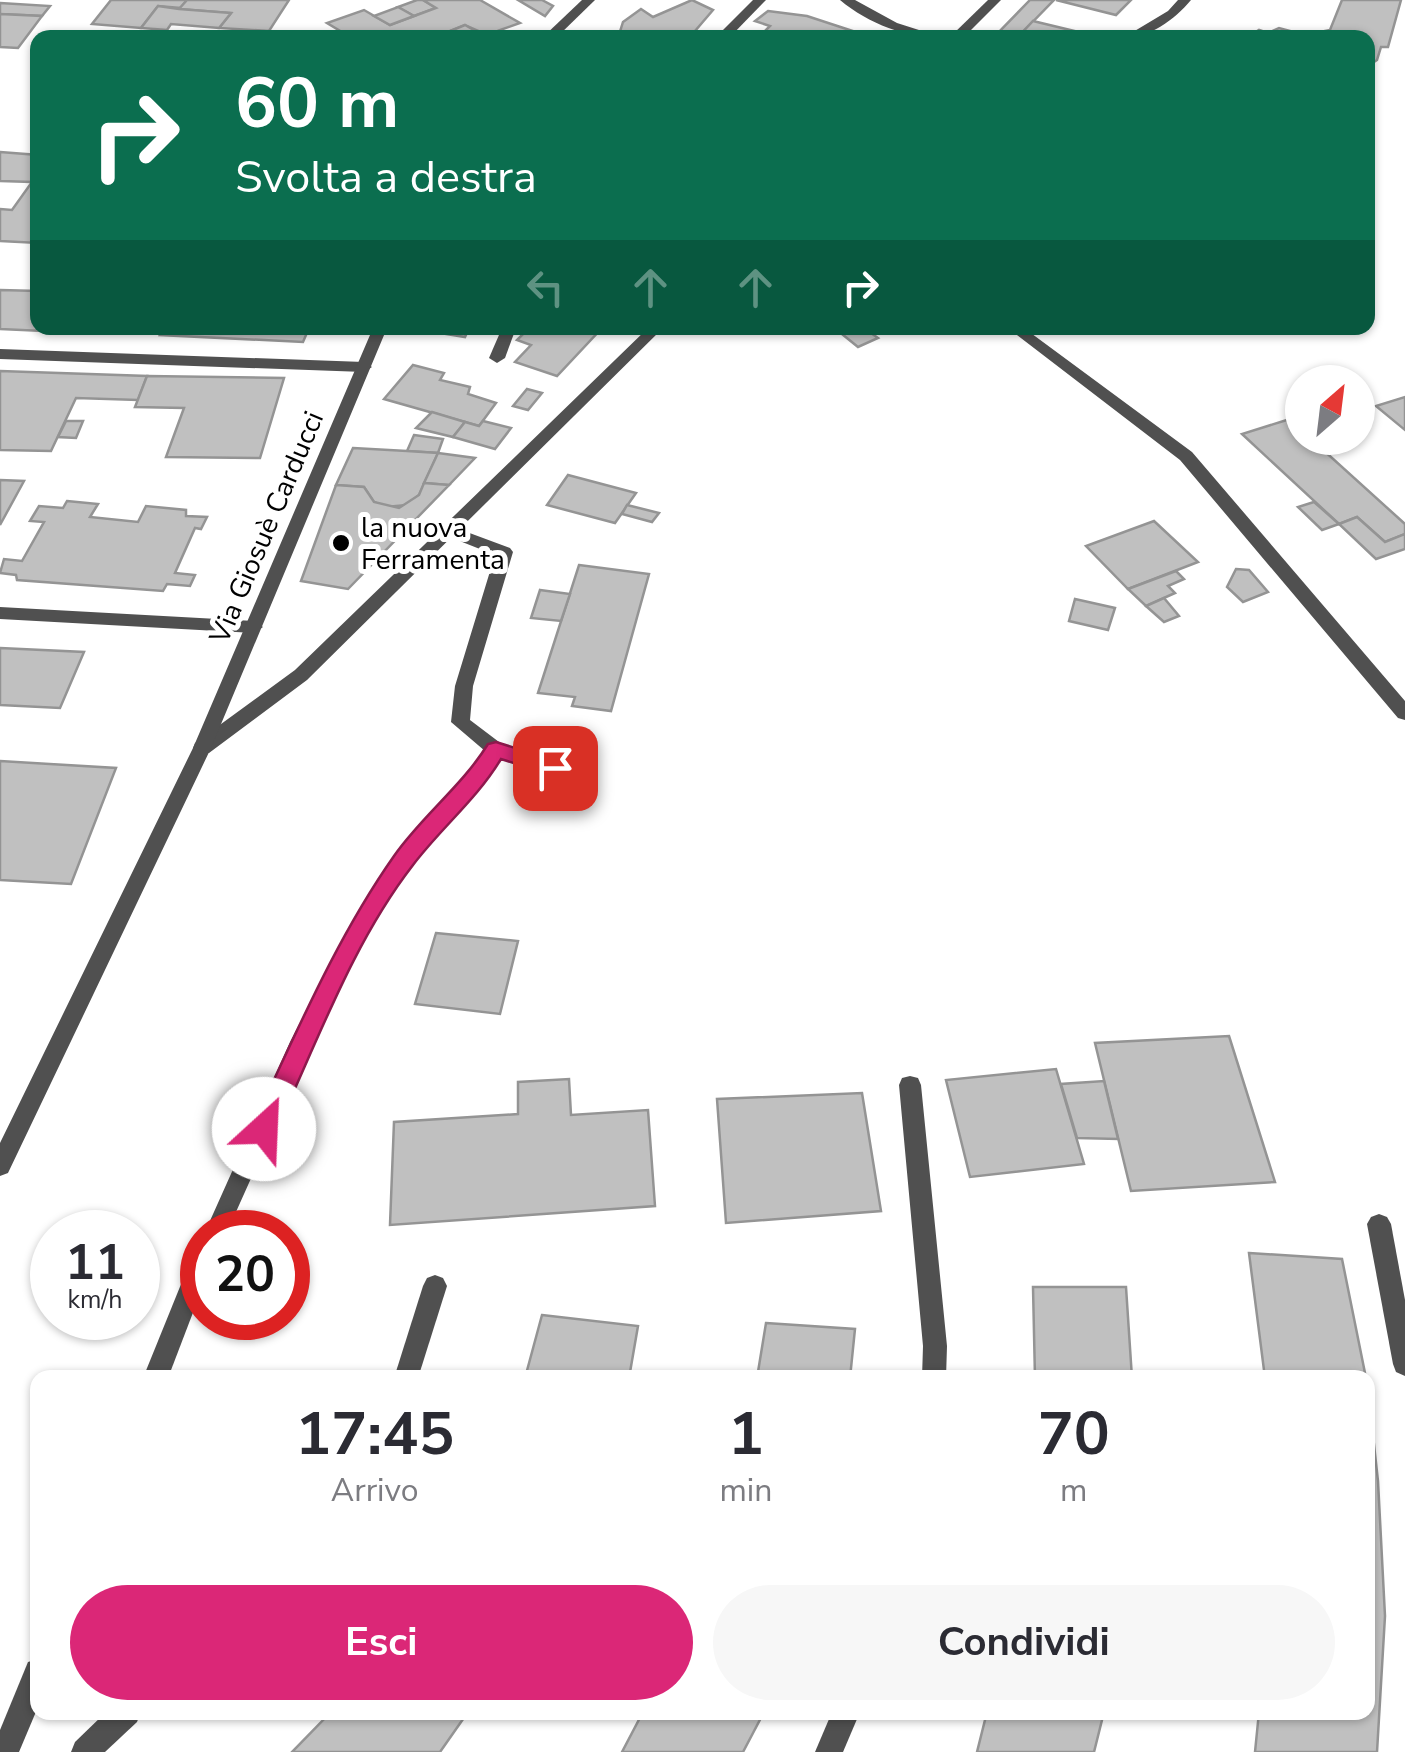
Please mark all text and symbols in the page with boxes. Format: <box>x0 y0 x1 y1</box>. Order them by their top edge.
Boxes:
text: 60 m <box>235 56 399 152</box>
icon: right <box>70 70 200 200</box>
text: Svolta a destra <box>235 147 537 208</box>
icon: left <box>518 260 573 315</box>
icon: ahead <box>623 260 678 315</box>
icon: ahead <box>728 260 783 315</box>
icon: right <box>833 260 888 315</box>
north arrow <box>1285 365 1375 455</box>
map controls <box>1285 365 1375 455</box>
street label: Via Giosuè Carducci <box>200 405 333 650</box>
place label: la nuova Ferramenta <box>361 509 505 579</box>
marker: la nuova Ferramenta <box>330 532 352 554</box>
pin <box>513 726 598 811</box>
icon: arrive <box>528 741 583 796</box>
position arrow <box>212 1077 316 1181</box>
speed limit sign: 20 <box>180 1210 310 1340</box>
text: 11 <box>65 1228 125 1297</box>
text: km/h <box>67 1283 123 1317</box>
text: 17:45 <box>295 1393 454 1475</box>
text: 1 <box>728 1393 764 1475</box>
text: 70 <box>1038 1393 1110 1475</box>
text: Arrivo <box>331 1469 419 1512</box>
text: min <box>719 1469 772 1512</box>
text: m <box>1060 1469 1087 1512</box>
button: Esci <box>70 1585 693 1700</box>
button: Condividi <box>713 1585 1335 1700</box>

